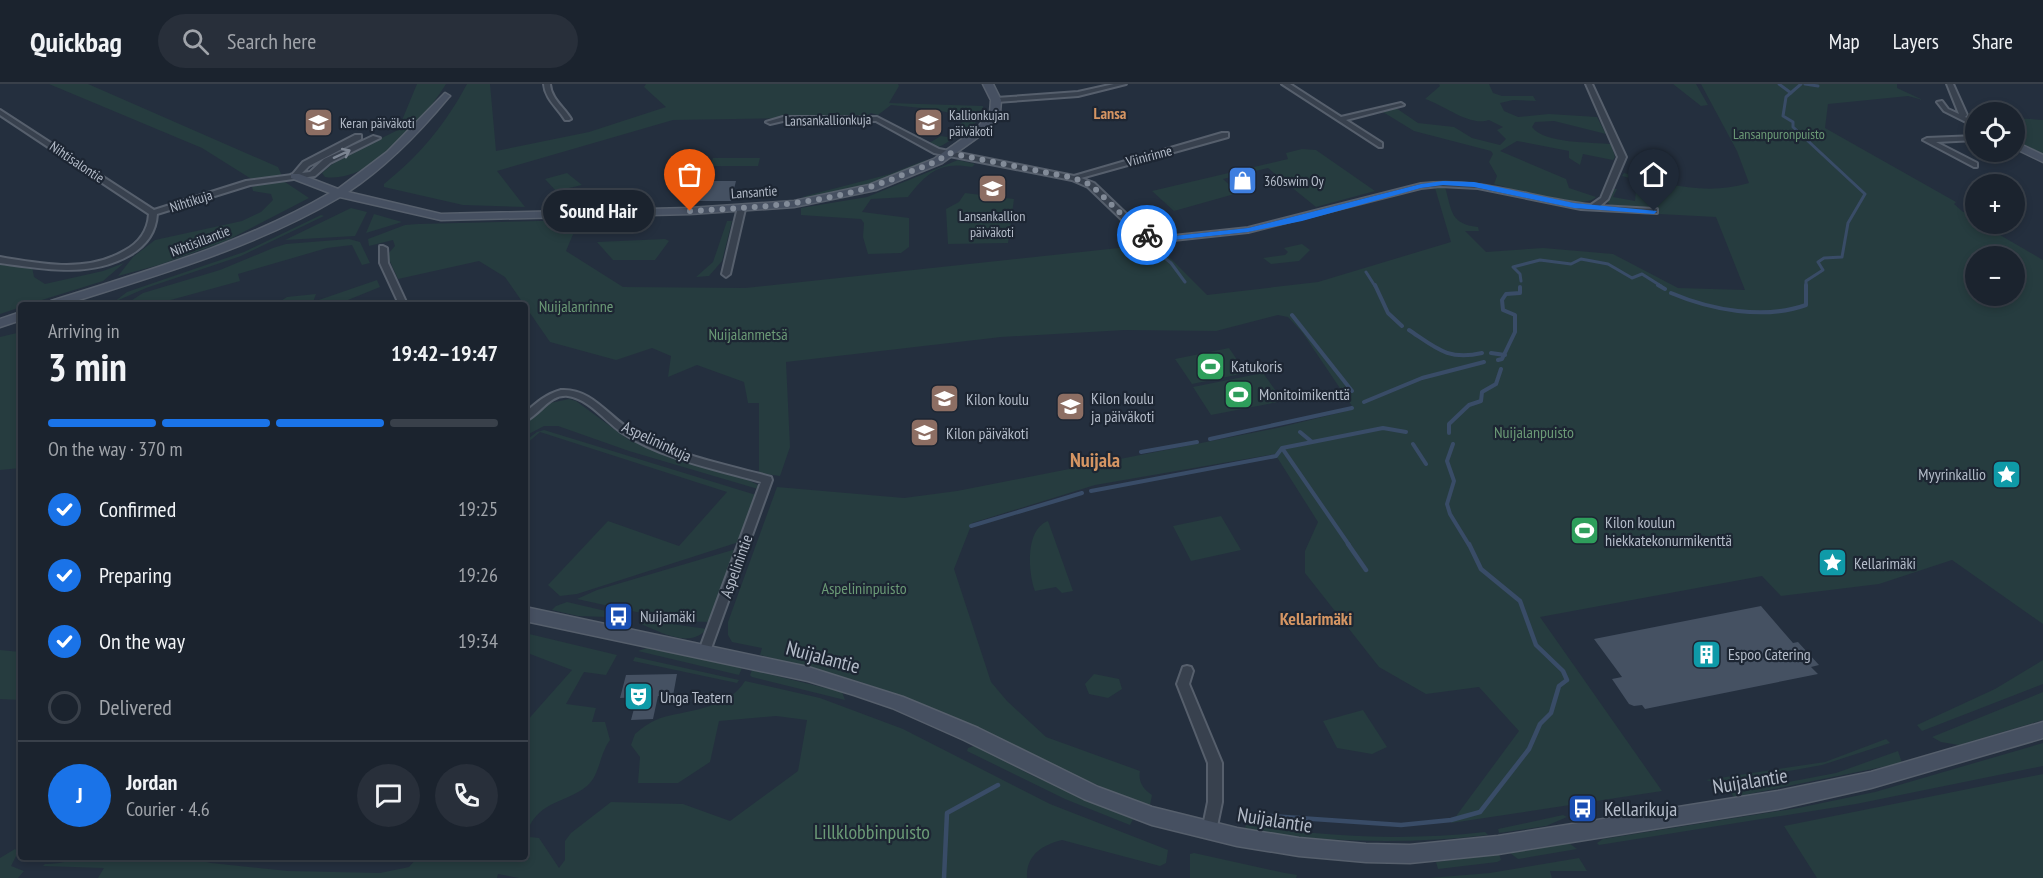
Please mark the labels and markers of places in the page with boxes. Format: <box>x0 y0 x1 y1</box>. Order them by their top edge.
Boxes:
place label: Kallionkujan päiväkoti <box>949 106 1009 140</box>
school or university icon: Keran päiväkoti <box>303 107 335 139</box>
school or university icon: Kallionkujan päiväkoti <box>912 107 944 139</box>
place label: Keran päiväkoti <box>340 114 415 132</box>
pin <box>664 149 715 211</box>
pin <box>1628 149 1679 211</box>
shop icon: 360swim Oy <box>1227 165 1259 197</box>
place label: 360swim Oy <box>1264 172 1325 190</box>
school or university icon: Lansankallion päiväkoti <box>976 173 1008 205</box>
callout: Sound Hair <box>543 190 654 232</box>
place label: Lansankallion päiväkoti <box>959 207 1025 241</box>
sports icon: Katukoris <box>1194 350 1226 382</box>
place label: Katukoris <box>1231 356 1283 376</box>
sports icon: Monitoimikenttä <box>1222 378 1254 410</box>
school or university icon: Kilon koulu <box>929 383 961 415</box>
place label: Monitoimikenttä <box>1259 384 1350 404</box>
place label: Kilon koulu ja päiväkoti <box>1091 388 1155 426</box>
place label: Kilon koulu <box>966 389 1029 409</box>
school or university icon: Kilon koulu ja päiväkoti <box>1054 391 1086 423</box>
school or university icon: Kilon päiväkoti <box>909 417 941 449</box>
place label: Kilon päiväkoti <box>946 423 1029 443</box>
place icon: Myyrinkallio <box>1991 458 2023 490</box>
place label: Myyrinkallio <box>1918 464 1986 484</box>
place label: Kilon koulun hiekkatekonurmikenttä <box>1605 512 1732 550</box>
sports icon: Kilon koulun hiekkatekonurmikenttä <box>1568 515 1600 547</box>
place icon: Kellarimäki <box>1817 547 1849 579</box>
place label: Kellarimäki <box>1854 553 1916 573</box>
bus stop icon: Nuijamäki <box>603 600 635 632</box>
place label: Nuijamäki <box>640 606 695 626</box>
building icon: Espoo Catering <box>1691 638 1723 670</box>
place label: Espoo Catering <box>1728 644 1811 664</box>
theatre icon: Unga Teatern <box>623 681 655 713</box>
place label: Unga Teatern <box>660 687 732 707</box>
bus stop icon: Kellarikuja <box>1567 793 1599 825</box>
place label: Kellarikuja <box>1604 796 1677 822</box>

